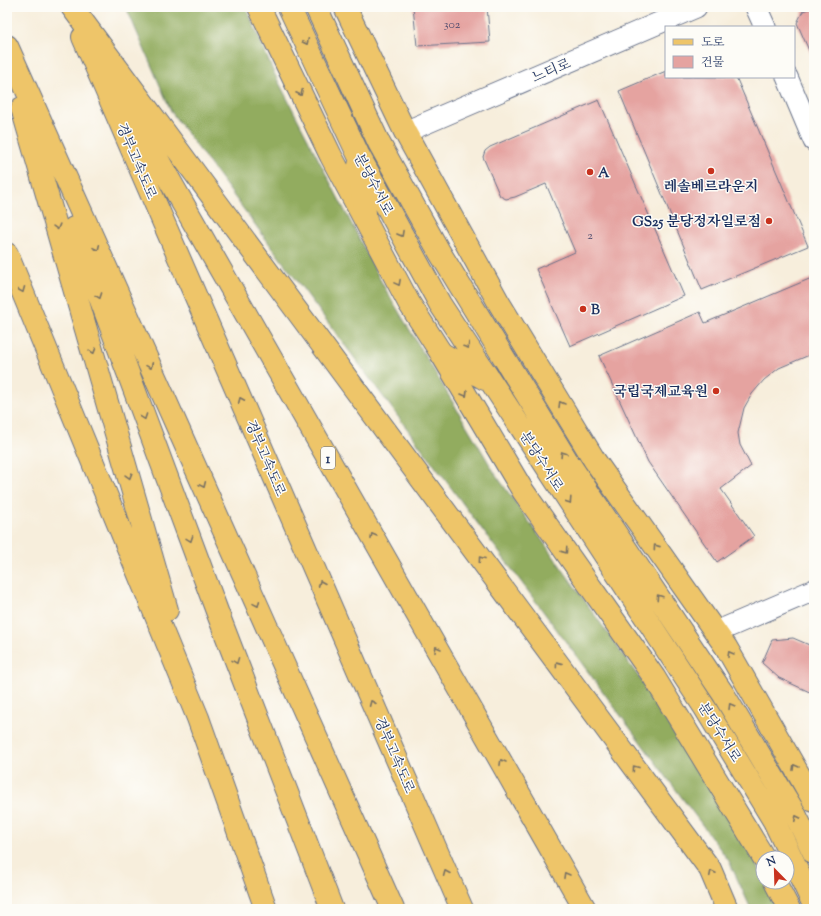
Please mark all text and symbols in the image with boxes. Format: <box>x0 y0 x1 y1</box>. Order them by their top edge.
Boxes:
house number: 302 <box>444 16 461 34</box>
legend <box>665 26 795 78</box>
text: 도로 <box>701 34 725 52</box>
one-way arrow <box>301 38 309 46</box>
text: 건물 <box>701 54 725 72</box>
street label: 느티로 <box>529 55 575 89</box>
one-way arrow <box>295 88 303 96</box>
street label: 경부고속도로 <box>110 121 160 203</box>
street label: 분당수서로 <box>348 150 397 220</box>
place label: A <box>598 164 610 184</box>
marker: 레솔베르라운지 <box>706 166 716 176</box>
marker: A <box>585 167 595 177</box>
place label: 레솔베르라운지 <box>664 178 758 198</box>
place label: GS25 분당정자일로점 <box>632 213 761 233</box>
marker: GS25 분당정자일로점 <box>764 216 774 226</box>
one-way arrow <box>52 223 61 230</box>
house number: 2 <box>587 227 593 245</box>
one-way arrow <box>396 230 404 237</box>
one-way arrow <box>92 243 100 251</box>
one-way arrow <box>393 278 401 286</box>
one-way arrow <box>17 285 25 293</box>
one-way arrow <box>94 292 102 299</box>
place label: B <box>591 301 600 321</box>
marker: B <box>578 304 588 314</box>
one-way arrow <box>462 342 469 349</box>
one-way arrow <box>88 348 97 355</box>
one-way arrow <box>146 363 154 370</box>
place label: 국립국제교육원 <box>613 383 708 403</box>
marker: 국립국제교육원 <box>711 386 721 396</box>
one-way arrow <box>461 390 468 397</box>
one-way arrow <box>238 396 246 404</box>
one-way arrow <box>558 401 565 408</box>
one-way arrow <box>140 414 148 421</box>
street label: 경부고속도로 <box>239 418 289 500</box>
street label: 분당수서로 <box>514 428 567 496</box>
road number: 1 <box>321 447 335 469</box>
one-way arrow <box>561 451 568 458</box>
one-way arrow <box>124 473 133 480</box>
one-way arrow <box>199 481 207 488</box>
one-way arrow <box>564 497 571 504</box>
one-way arrow <box>370 533 377 540</box>
one-way arrow <box>185 536 193 543</box>
one-way arrow <box>654 545 661 552</box>
one-way arrow <box>560 546 567 553</box>
one-way arrow <box>479 557 486 564</box>
one-way arrow <box>317 580 325 587</box>
one-way arrow <box>656 594 664 601</box>
one-way arrow <box>252 600 260 607</box>
one-way arrow <box>435 646 442 653</box>
one-way arrow <box>728 651 735 658</box>
one-way arrow <box>231 657 239 664</box>
one-way arrow <box>556 661 563 668</box>
one-way arrow <box>369 699 377 706</box>
street label: 분당수서로 <box>692 699 745 767</box>
one-way arrow <box>728 703 735 710</box>
street label: 경부고속도로 <box>368 715 418 797</box>
one-way arrow <box>499 759 506 766</box>
one-way arrow <box>792 764 799 771</box>
one-way arrow <box>633 766 640 773</box>
one-way arrow <box>794 814 802 822</box>
north arrow <box>755 850 795 890</box>
text: N <box>763 853 779 871</box>
one-way arrow <box>443 870 451 877</box>
one-way arrow <box>709 870 717 878</box>
one-way arrow <box>563 872 570 879</box>

